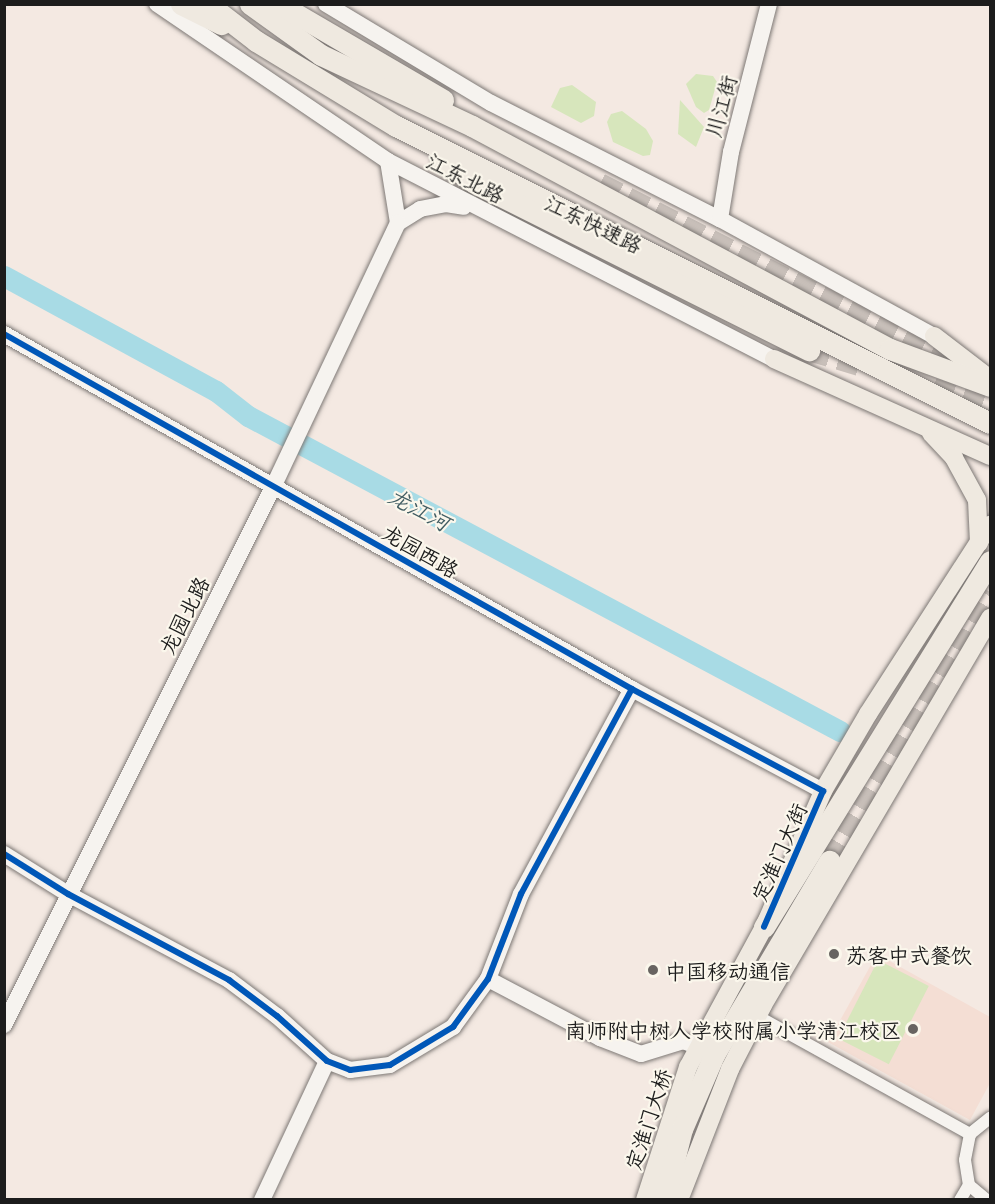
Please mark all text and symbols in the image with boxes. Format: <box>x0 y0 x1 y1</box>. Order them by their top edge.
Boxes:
street label: 川江街 <box>700 72 740 140</box>
street label: 江东北路 <box>423 147 509 207</box>
street label: 江东快速路 <box>541 189 647 257</box>
water label: 龙江河 <box>385 481 455 535</box>
street label: 龙园西路 <box>378 518 464 582</box>
street label: 龙园北路 <box>153 572 213 658</box>
street label: 定淮门大街 <box>745 799 811 905</box>
place label: 苏客中式餐饮 <box>846 941 972 967</box>
marker: 苏客中式餐饮 <box>827 947 841 961</box>
place label: 中国移动通信 <box>665 957 791 983</box>
marker: 中国移动通信 <box>646 963 660 977</box>
place label: 南师附中树人学校附属小学清江校区 <box>565 1016 901 1042</box>
marker: 南师附中树人学校附属小学清江校区 <box>906 1022 920 1036</box>
street label: 定淮门大桥 <box>619 1065 675 1173</box>

